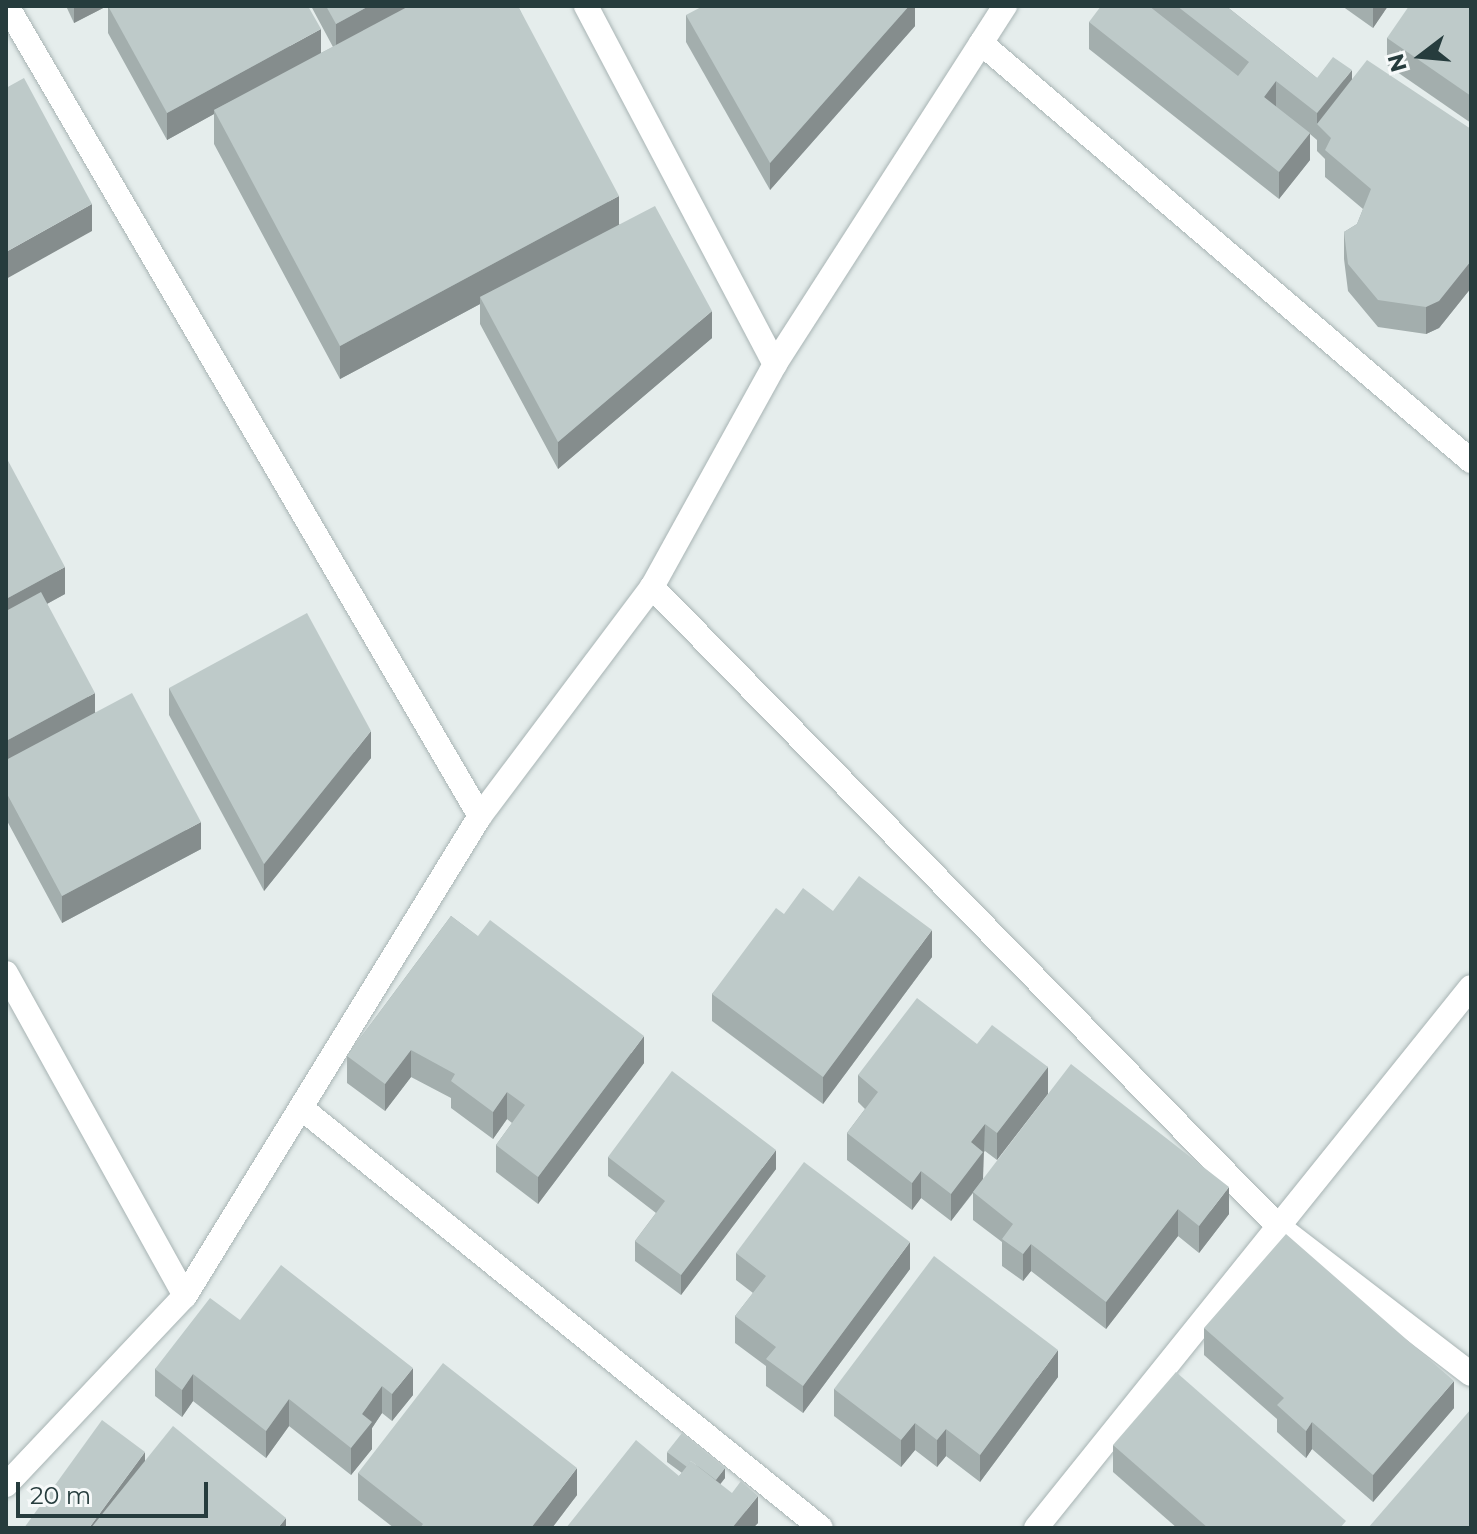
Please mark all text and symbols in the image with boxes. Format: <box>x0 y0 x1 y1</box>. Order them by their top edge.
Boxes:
north arrow <box>1381 16 1461 96</box>
text: N <box>1382 50 1413 75</box>
scale bar <box>20 1466 212 1516</box>
text: 20 m <box>30 1481 91 1510</box>

